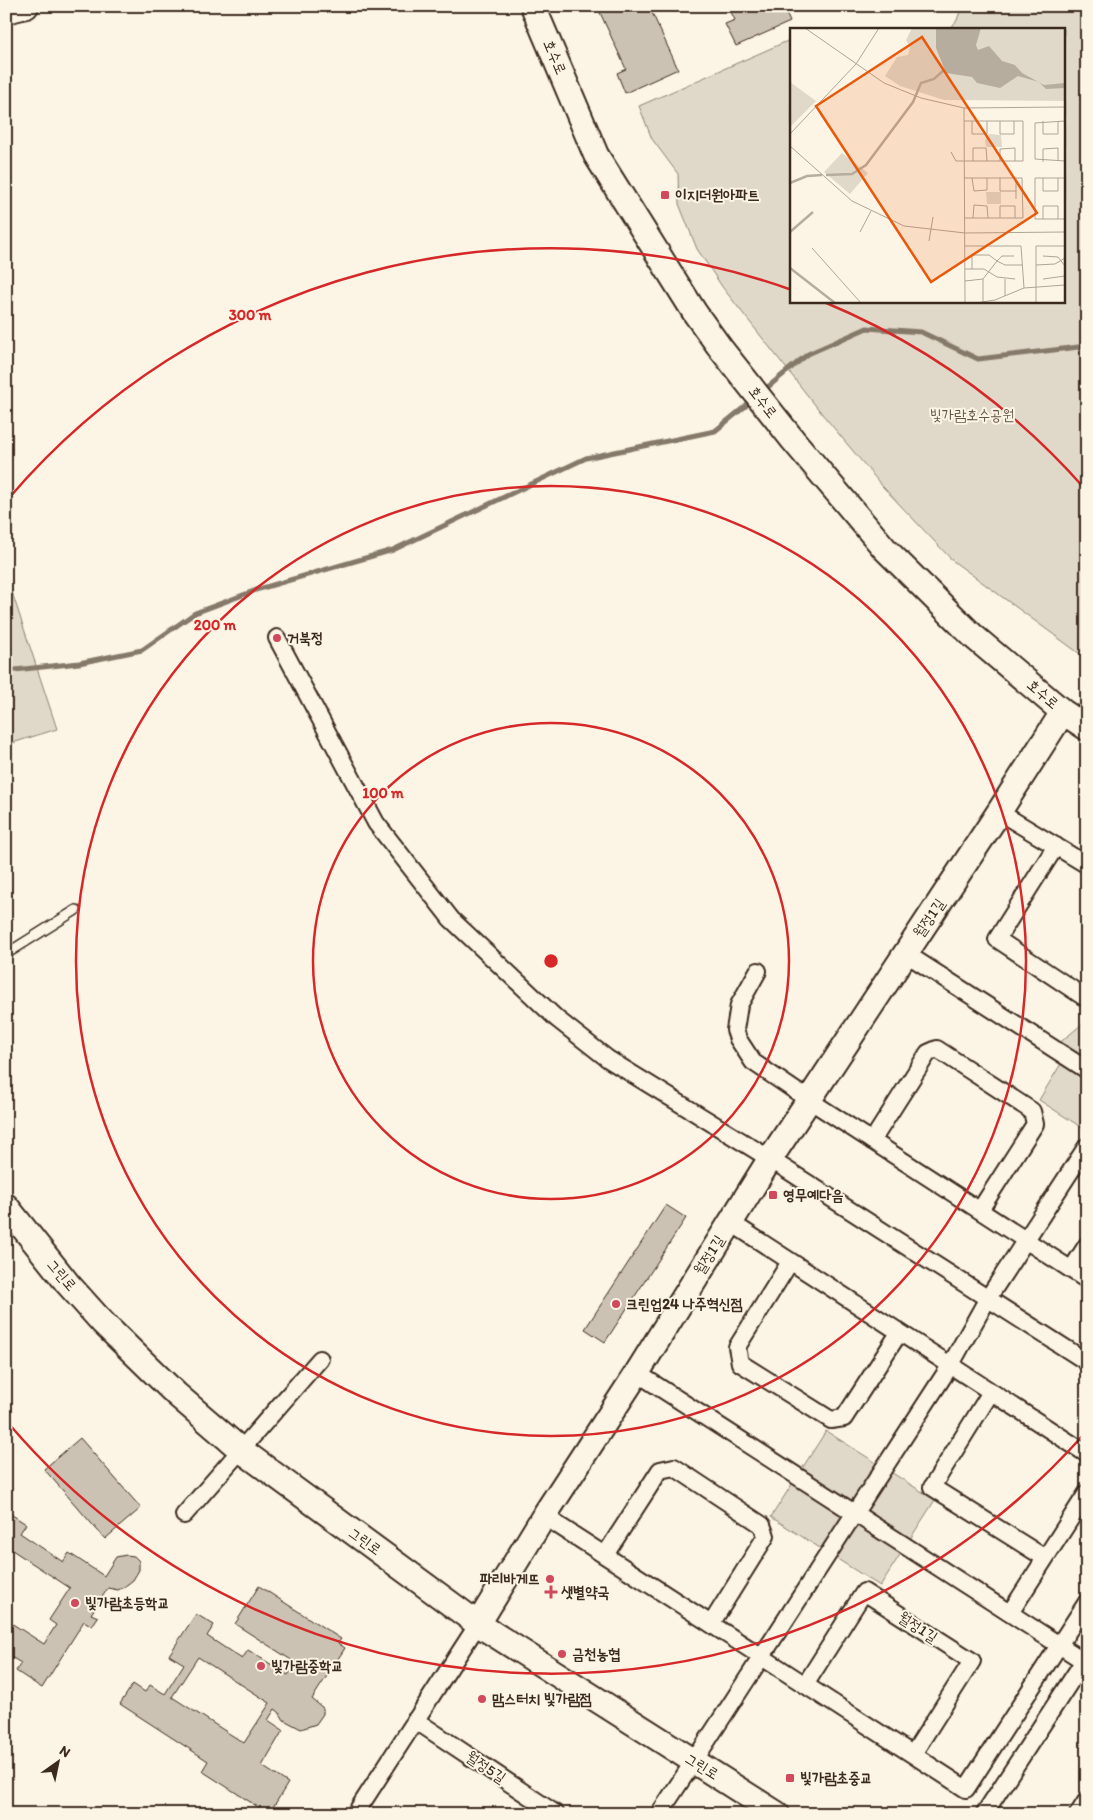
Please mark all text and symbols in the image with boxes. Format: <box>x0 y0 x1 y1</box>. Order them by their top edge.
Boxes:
inset map <box>790 28 1066 302</box>
street label: 호수로 <box>540 37 570 77</box>
place label: 이지더원아파트 <box>675 186 760 204</box>
marker: 이지더원아파트 <box>659 189 671 201</box>
text: 300 m <box>229 306 272 324</box>
street label: 호수로 <box>745 382 781 422</box>
park label: 빛가람호수공원 <box>930 406 1014 424</box>
text: 200 m <box>194 616 237 634</box>
place label: 거북정 <box>287 629 323 647</box>
marker: 거북정 <box>271 632 283 644</box>
street label: 호수로 <box>1023 675 1063 713</box>
text: 100 m <box>362 784 404 802</box>
street label: 월정1길 <box>909 895 949 941</box>
centre of rings <box>542 952 560 970</box>
place label: 영무예다음 <box>783 1186 843 1204</box>
marker: 영무예다음 <box>767 1189 779 1201</box>
street label: 월정1길 <box>690 1232 728 1278</box>
street label: 그린로 <box>43 1255 81 1295</box>
place label: 크린업24 나주혁신점 <box>626 1295 743 1313</box>
marker: 크린업24 나주혁신점 <box>610 1298 622 1310</box>
street label: 그린로 <box>345 1523 385 1559</box>
place label: 파리바게뜨 <box>480 1570 540 1588</box>
marker: 파리바게뜨 <box>544 1573 556 1585</box>
place label: 샛별약국 <box>561 1583 609 1601</box>
marker: 샛별약국 <box>545 1586 557 1598</box>
place label: 빛가람초등학교 <box>85 1594 170 1612</box>
marker: 빛가람초등학교 <box>69 1597 81 1609</box>
street label: 월정1길 <box>895 1608 941 1646</box>
place label: 금천농협 <box>572 1645 620 1663</box>
marker: 금천농협 <box>556 1648 568 1660</box>
place label: 빛가람중학교 <box>271 1657 343 1675</box>
marker: 빛가람중학교 <box>255 1660 267 1672</box>
place label: 맘스터치 빛가람점 <box>492 1690 592 1708</box>
marker: 맘스터치 빛가람점 <box>476 1693 488 1705</box>
north arrow <box>32 1738 82 1788</box>
text: N <box>56 1742 73 1761</box>
street label: 월정5길 <box>463 1747 509 1787</box>
street label: 그린로 <box>682 1749 722 1783</box>
place label: 빛가람초중교 <box>800 1769 872 1787</box>
marker: 빛가람초중교 <box>784 1772 796 1784</box>

